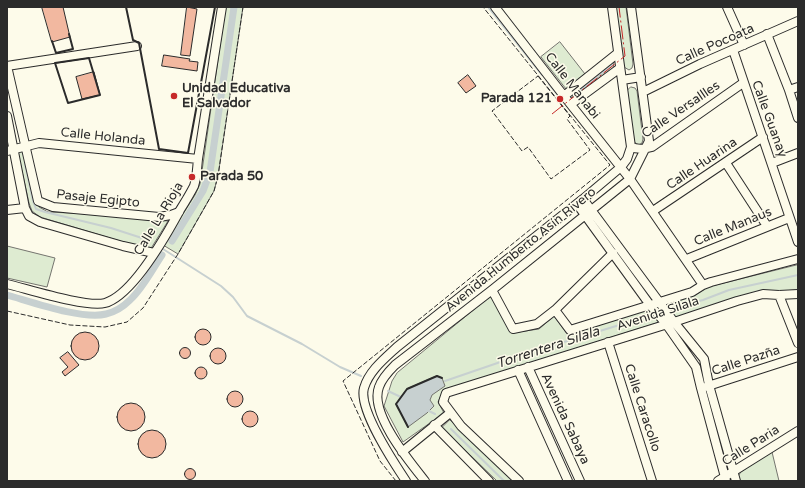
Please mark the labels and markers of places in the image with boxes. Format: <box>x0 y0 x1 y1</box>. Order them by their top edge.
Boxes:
place label: Unidad Educativa El Salvador <box>182 81 290 112</box>
marker: Unidad Educativa El Salvador <box>169 91 179 101</box>
place label: Parada 121 <box>481 91 552 107</box>
marker: Parada 121 <box>555 94 565 104</box>
place label: Parada 50 <box>200 169 263 185</box>
marker: Parada 50 <box>187 172 197 182</box>

